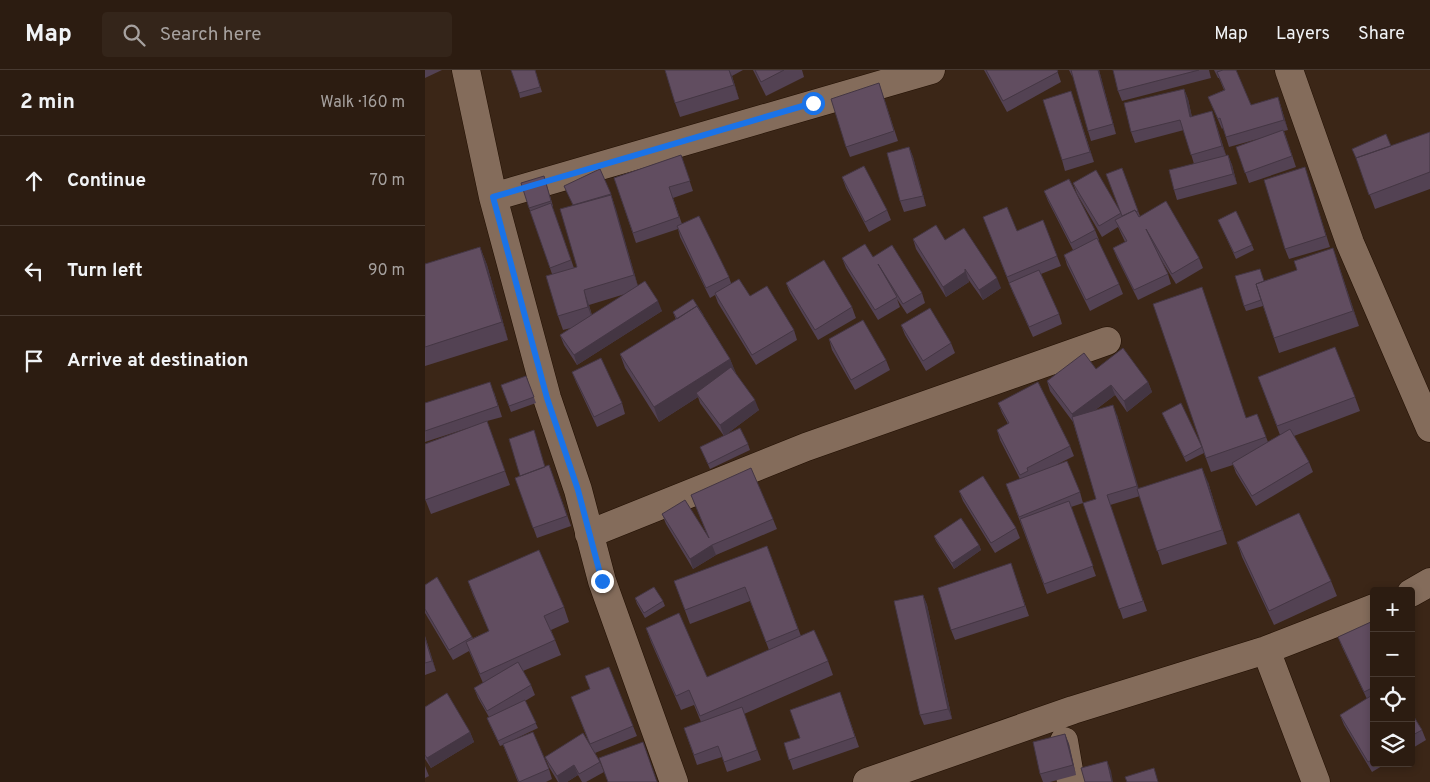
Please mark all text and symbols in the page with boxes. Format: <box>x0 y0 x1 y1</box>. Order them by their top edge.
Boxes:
search box <box>102 12 452 57</box>
text: Map <box>25 20 72 50</box>
icon: search <box>120 21 148 49</box>
text: Search here <box>160 23 261 47</box>
text: Map <box>1214 23 1248 46</box>
text: Layers <box>1276 23 1330 46</box>
text: Share <box>1358 23 1405 46</box>
text: 2 min <box>20 89 75 116</box>
route start <box>802 92 825 115</box>
text: Walk · 160 m <box>320 93 405 113</box>
icon: ahead <box>20 167 48 195</box>
text: Continue <box>67 169 146 193</box>
text: 70 m <box>370 171 405 191</box>
icon: left <box>20 257 48 285</box>
text: Turn left <box>67 259 143 283</box>
text: 90 m <box>368 261 405 281</box>
icon: arrive <box>20 347 48 375</box>
text: Arrive at destination <box>67 349 248 373</box>
route end <box>591 570 614 593</box>
map controls <box>1370 587 1415 767</box>
button: + <box>1370 587 1415 632</box>
button: − <box>1370 632 1415 677</box>
button: locate <box>1370 677 1415 722</box>
button: layers <box>1370 722 1415 767</box>

